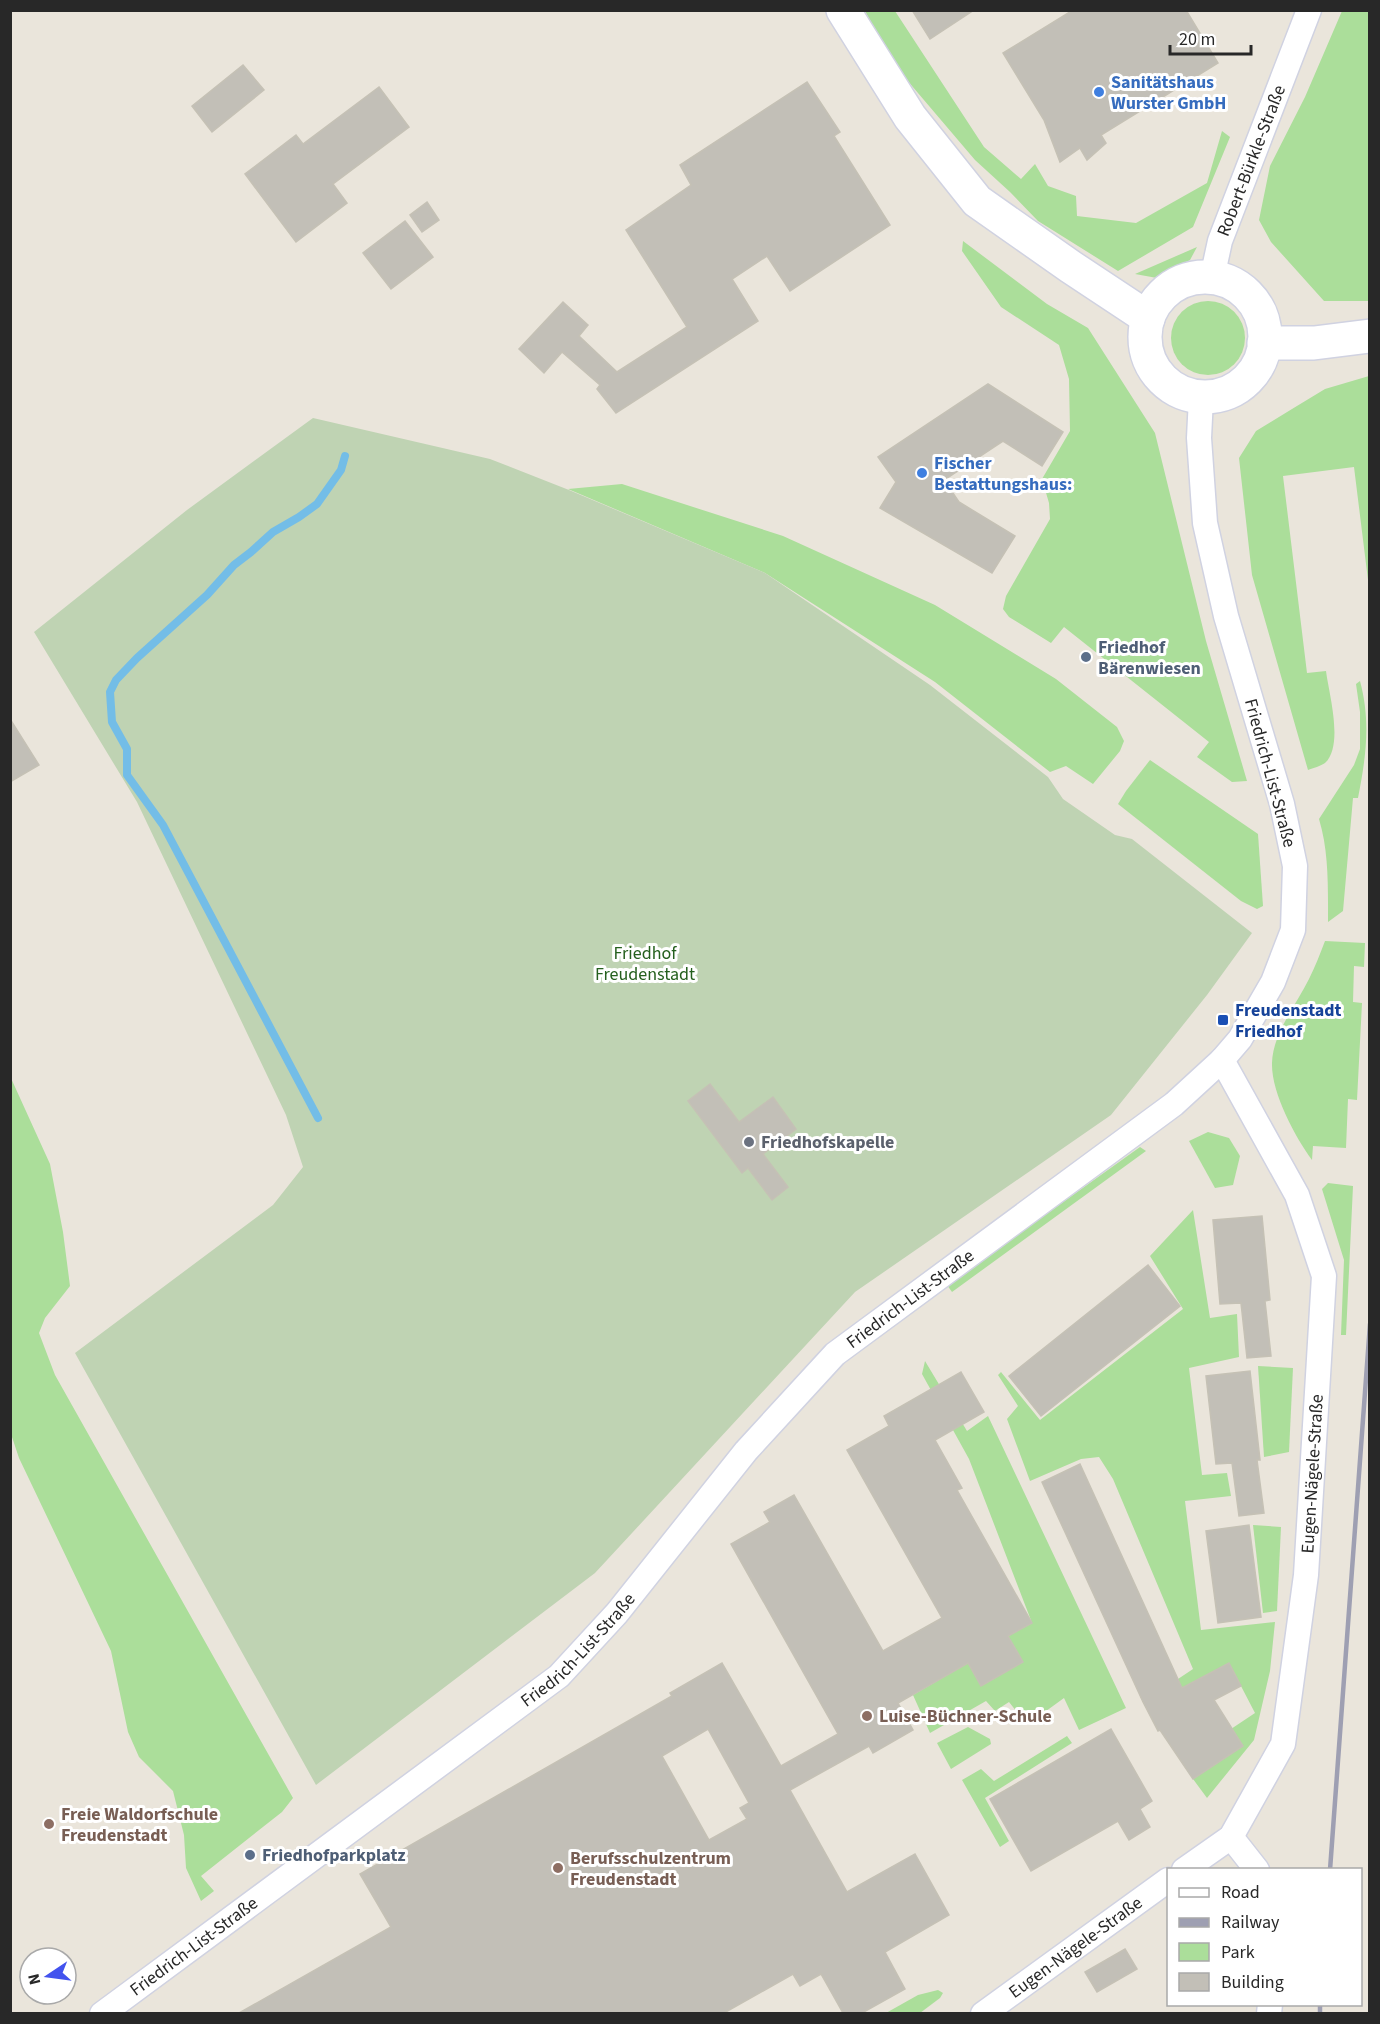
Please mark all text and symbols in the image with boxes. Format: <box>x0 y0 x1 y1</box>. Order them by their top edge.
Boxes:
scale bar <box>1170 18 1251 56</box>
text: 20 m <box>1179 27 1215 52</box>
place label: Sanitätshaus Wurster GmbH <box>1111 70 1227 116</box>
street label: Robert-Bürkle-Straße <box>1210 81 1291 240</box>
marker: Sanitätshaus Wurster GmbH <box>1092 85 1106 99</box>
place label: Fischer Bestattungshaus: <box>934 451 1072 497</box>
marker: Fischer Bestattungshaus: <box>915 466 929 480</box>
place label: Friedhof Bärenwiesen <box>1098 635 1201 681</box>
marker: Friedhof Bärenwiesen <box>1079 650 1093 664</box>
street label: Friedrich-List-Straße <box>1238 696 1302 850</box>
park label: Friedhof Freudenstadt <box>595 941 695 987</box>
place label: Freudenstadt Friedhof <box>1235 998 1341 1044</box>
marker: Freudenstadt Friedhof <box>1216 1013 1230 1027</box>
place label: Friedhofskapelle <box>761 1130 894 1155</box>
marker: Friedhofskapelle <box>742 1135 756 1149</box>
street label: Friedrich-List-Straße <box>841 1243 979 1354</box>
street label: Eugen-Nägele-Straße <box>1295 1393 1329 1554</box>
street label: Friedrich-List-Straße <box>515 1587 641 1713</box>
place label: Luise-Büchner-Schule <box>879 1704 1052 1729</box>
marker: Luise-Büchner-Schule <box>860 1709 874 1723</box>
place label: Freie Waldorfschule Freudenstadt <box>61 1802 218 1848</box>
marker: Freie Waldorfschule Freudenstadt <box>42 1817 56 1831</box>
place label: Friedhofparkplatz <box>262 1843 406 1868</box>
place label: Berufsschulzentrum Freudenstadt <box>570 1846 731 1892</box>
marker: Friedhofparkplatz <box>243 1848 257 1862</box>
marker: Berufsschulzentrum Freudenstadt <box>551 1861 565 1875</box>
legend <box>1167 1868 1362 2006</box>
text: Road <box>1221 1880 1260 1905</box>
street label: Eugen-Nägele-Straße <box>1003 1890 1147 2004</box>
street label: Friedrich-List-Straße <box>125 1891 263 2002</box>
text: Railway <box>1221 1910 1280 1935</box>
text: Park <box>1221 1940 1255 1965</box>
north arrow <box>18 1946 78 2006</box>
text: Building <box>1221 1970 1284 1995</box>
text: N <box>22 1971 46 1987</box>

